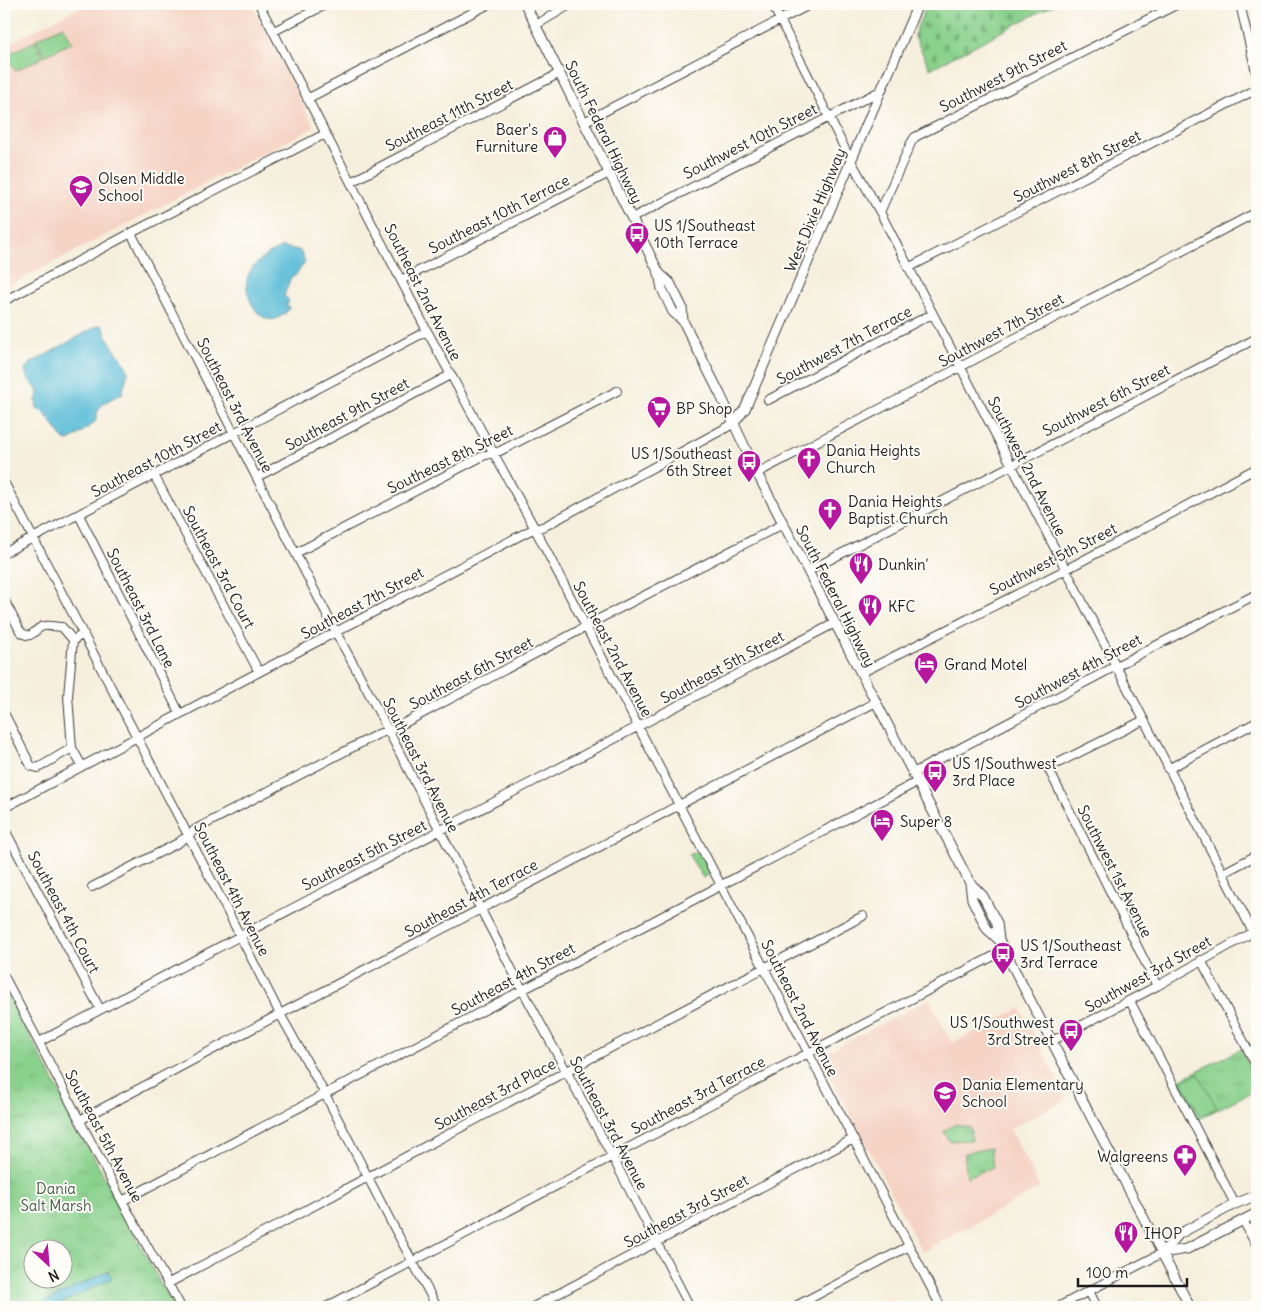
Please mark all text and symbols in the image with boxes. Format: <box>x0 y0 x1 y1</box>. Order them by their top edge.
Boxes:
street label: Southwest 9th Street <box>936 36 1070 116</box>
street label: South Federal Highway <box>561 57 647 207</box>
street label: Southeast 11th Street <box>382 75 516 155</box>
street label: Southwest 10th Street <box>680 99 820 183</box>
place label: Baer's Furniture <box>476 120 538 156</box>
shop icon: Baer's Furniture <box>542 125 568 159</box>
street label: Southwest 8th Street <box>1010 126 1144 206</box>
street label: West Dixie Highway <box>780 145 850 275</box>
place label: Olsen Middle School <box>98 169 185 205</box>
street label: Southeast 10th Terrace <box>425 170 573 258</box>
school or university icon: Olsen Middle School <box>68 174 94 208</box>
place label: US 1/Southeast 10th Terrace <box>654 216 755 252</box>
street label: Southeast 2nd Avenue <box>380 220 466 364</box>
bus stop icon: US 1/Southeast 10th Terrace <box>624 221 650 255</box>
street label: Southwest 7th Street <box>935 289 1067 371</box>
street label: Southwest 7th Terrace <box>773 301 915 389</box>
street label: Southeast 3rd Avenue <box>193 335 277 475</box>
street label: Southwest 6th Street <box>1039 360 1173 440</box>
street label: Southeast 9th Street <box>282 373 412 455</box>
street label: Southwest 2nd Avenue <box>984 393 1070 539</box>
supermarket icon: BP Shop <box>646 395 672 429</box>
place label: BP Shop <box>676 399 732 418</box>
street label: Southeast 10th Street <box>88 417 224 501</box>
street label: Southeast 8th Street <box>384 420 516 498</box>
place label: Dania Heights Church <box>826 441 920 477</box>
place label: US 1/Southeast 6th Street <box>631 444 732 480</box>
church icon: Dania Heights Church <box>796 446 822 480</box>
bus stop icon: US 1/Southeast 6th Street <box>736 449 762 483</box>
place label: Dania Heights Baptist Church <box>848 492 949 528</box>
church icon: Dania Heights Baptist Church <box>817 497 843 531</box>
street label: Southeast 3rd Court <box>179 502 259 632</box>
street label: Southwest 5th Street <box>986 519 1120 599</box>
street label: South Federal Highway <box>792 522 880 670</box>
street label: Southeast 3rd Lane <box>103 545 179 671</box>
restaurant icon: Dunkin' <box>848 551 874 585</box>
place label: Dunkin' <box>878 555 929 574</box>
street label: Southeast 7th Street <box>297 563 427 643</box>
street label: Southeast 2nd Avenue <box>569 578 657 720</box>
restaurant icon: KFC <box>857 593 883 627</box>
place label: KFC <box>888 597 916 616</box>
street label: Southeast 5th Street <box>657 626 787 708</box>
street label: Southwest 4th Street <box>1012 630 1144 712</box>
street label: Southeast 6th Street <box>406 632 536 714</box>
hotel icon: Grand Motel <box>913 651 939 685</box>
place label: Grand Motel <box>944 655 1027 674</box>
street label: Southeast 3rd Avenue <box>379 695 463 835</box>
place label: US 1/Southwest 3rd Place <box>952 754 1056 790</box>
bus stop icon: US 1/Southwest 3rd Place <box>922 759 948 793</box>
street label: Southwest 1st Avenue <box>1073 802 1157 940</box>
hotel icon: Super 8 <box>869 808 895 842</box>
place label: Super 8 <box>900 812 952 831</box>
street label: Southeast 5th Street <box>299 815 429 895</box>
street label: Southeast 4th Avenue <box>190 819 274 959</box>
street label: Southeast 4th Court <box>24 848 104 976</box>
street label: Southeast 4th Terrace <box>401 855 541 941</box>
street label: Southwest 3rd Street <box>1082 931 1214 1017</box>
street label: Southeast 2nd Avenue <box>757 936 843 1080</box>
place label: US 1/Southeast 3rd Terrace <box>1020 936 1121 972</box>
street label: Southeast 4th Street <box>448 938 578 1020</box>
bus stop icon: US 1/Southeast 3rd Terrace <box>990 941 1016 975</box>
place label: US 1/Southwest 3rd Street <box>950 1013 1054 1049</box>
bus stop icon: US 1/Southwest 3rd Street <box>1058 1018 1084 1052</box>
street label: Southeast 3rd Terrace <box>628 1052 768 1138</box>
street label: Southeast 3rd Avenue <box>566 1053 652 1193</box>
street label: Southeast 3rd Place <box>431 1054 559 1134</box>
street label: Southeast 5th Avenue <box>61 1066 147 1206</box>
place label: Dania Elementary School <box>962 1075 1084 1111</box>
school or university icon: Dania Elementary School <box>932 1080 958 1114</box>
pharmacy icon: Walgreens <box>1172 1143 1198 1177</box>
place label: Walgreens <box>1097 1147 1168 1166</box>
street label: Southeast 3rd Street <box>621 1170 751 1252</box>
park label: Dania Salt Marsh <box>20 1179 92 1215</box>
restaurant icon: IHOP <box>1113 1220 1139 1254</box>
place label: IHOP <box>1144 1224 1182 1243</box>
north arrow <box>22 1238 72 1288</box>
scale bar <box>1078 1256 1187 1288</box>
text: 100 m <box>1086 1263 1128 1282</box>
text: N <box>45 1265 62 1286</box>

